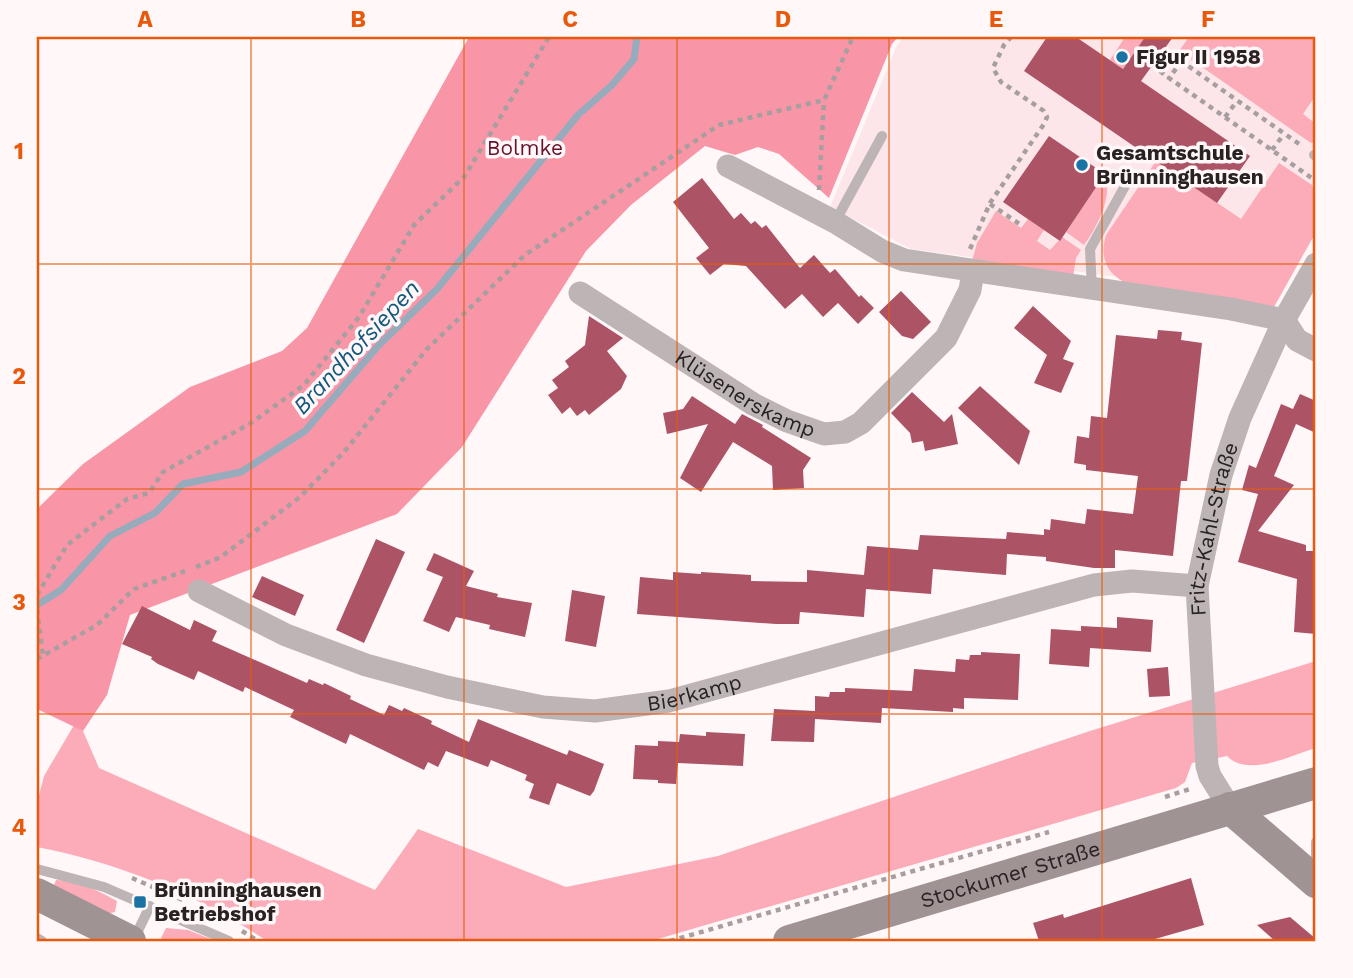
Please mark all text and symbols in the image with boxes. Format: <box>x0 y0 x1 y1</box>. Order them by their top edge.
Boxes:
text: A <box>137 6 153 33</box>
text: B <box>350 6 366 33</box>
text: C <box>562 6 578 33</box>
text: D <box>775 6 791 33</box>
text: E <box>989 6 1003 33</box>
text: F <box>1201 6 1215 33</box>
place label: Figur II 1958 <box>1136 44 1261 69</box>
marker: Figur II 1958 <box>1114 49 1130 65</box>
park label: Bolmke <box>487 135 563 160</box>
text: 1 <box>14 138 24 165</box>
place label: Gesamtschule Brünninghausen <box>1096 140 1264 189</box>
marker: Gesamtschule Brünninghausen <box>1074 157 1090 173</box>
water label: Brandhofsiepen <box>288 275 425 420</box>
street label: Klüsenerskamp <box>671 344 819 442</box>
text: 2 <box>12 363 26 390</box>
street label: Fritz-Kahl-Straße <box>1183 439 1243 617</box>
text: 3 <box>12 589 26 616</box>
street label: Bierkamp <box>645 669 744 716</box>
text: 4 <box>12 814 27 841</box>
street label: Stockumer Straße <box>917 835 1103 913</box>
place label: Brünninghausen Betriebshof <box>154 877 322 926</box>
marker: Brünninghausen Betriebshof <box>132 894 148 910</box>

